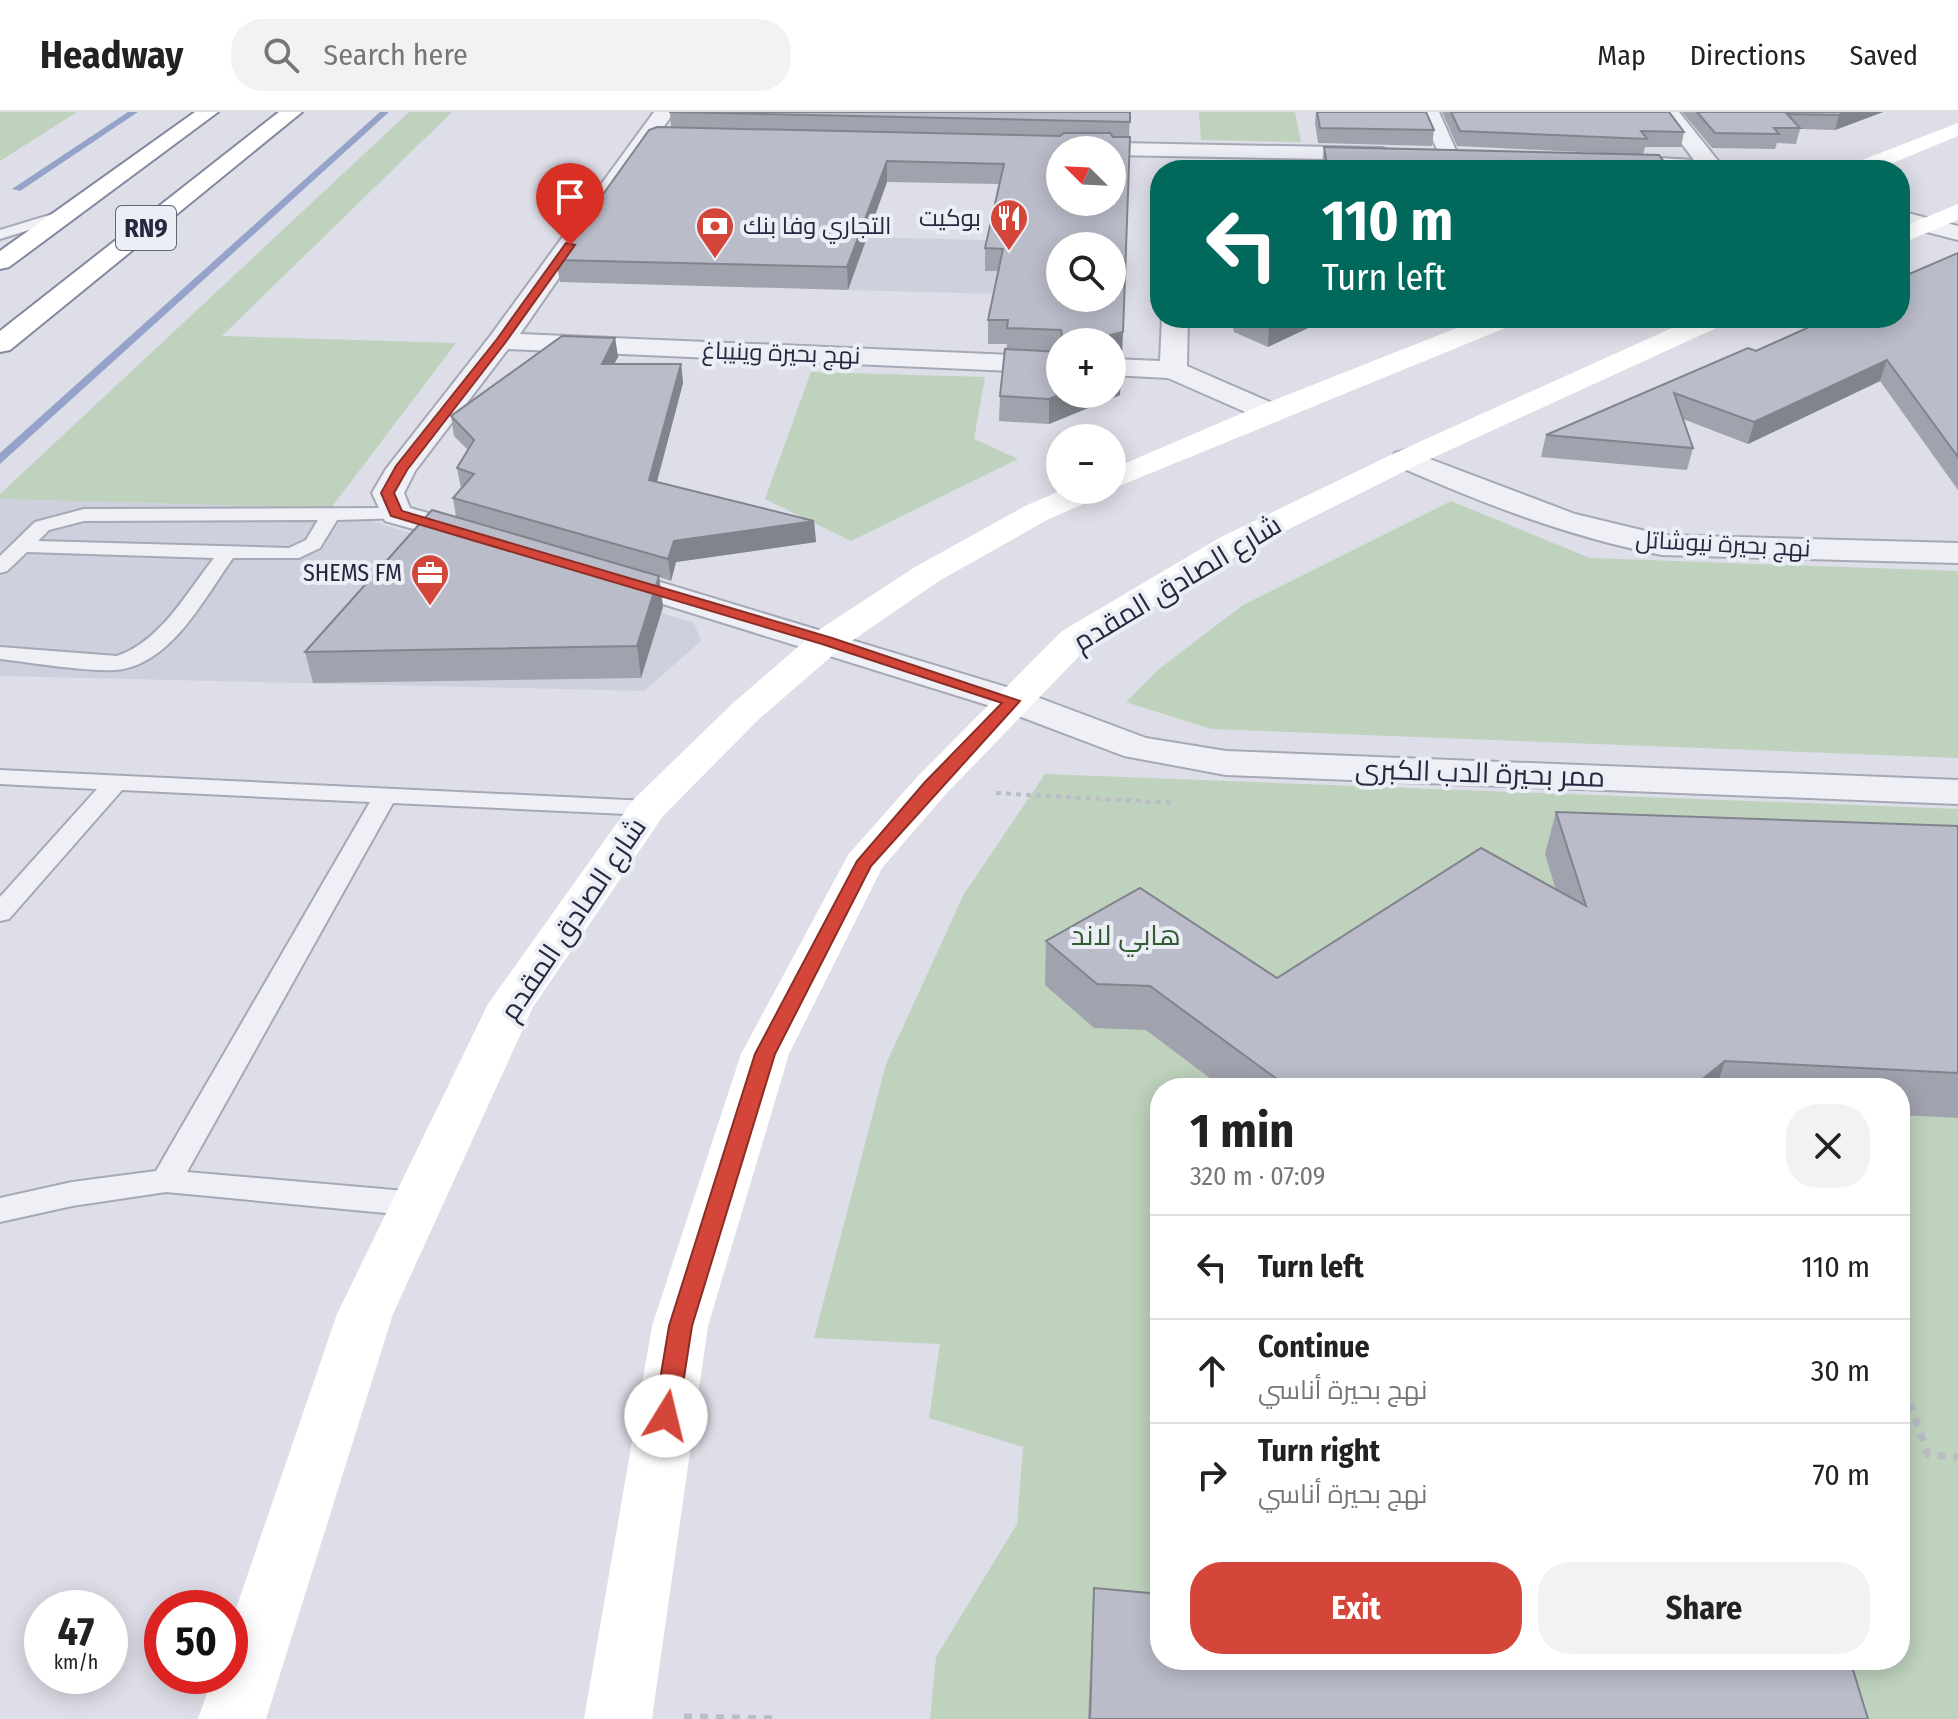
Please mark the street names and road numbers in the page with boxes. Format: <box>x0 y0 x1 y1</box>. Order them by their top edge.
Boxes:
road number: RN9 <box>116 206 176 250</box>
street label: نهج بحيرة وينيباغ <box>701 336 861 372</box>
street label: شارع الصادق المقدم <box>1067 508 1289 661</box>
street label: نهج بحيرة نيوشاتل <box>1635 525 1811 565</box>
street label: ممر بحيرة الدب الكبرى <box>1354 752 1606 794</box>
street label: شارع الصادق المقدم <box>493 812 655 1028</box>

